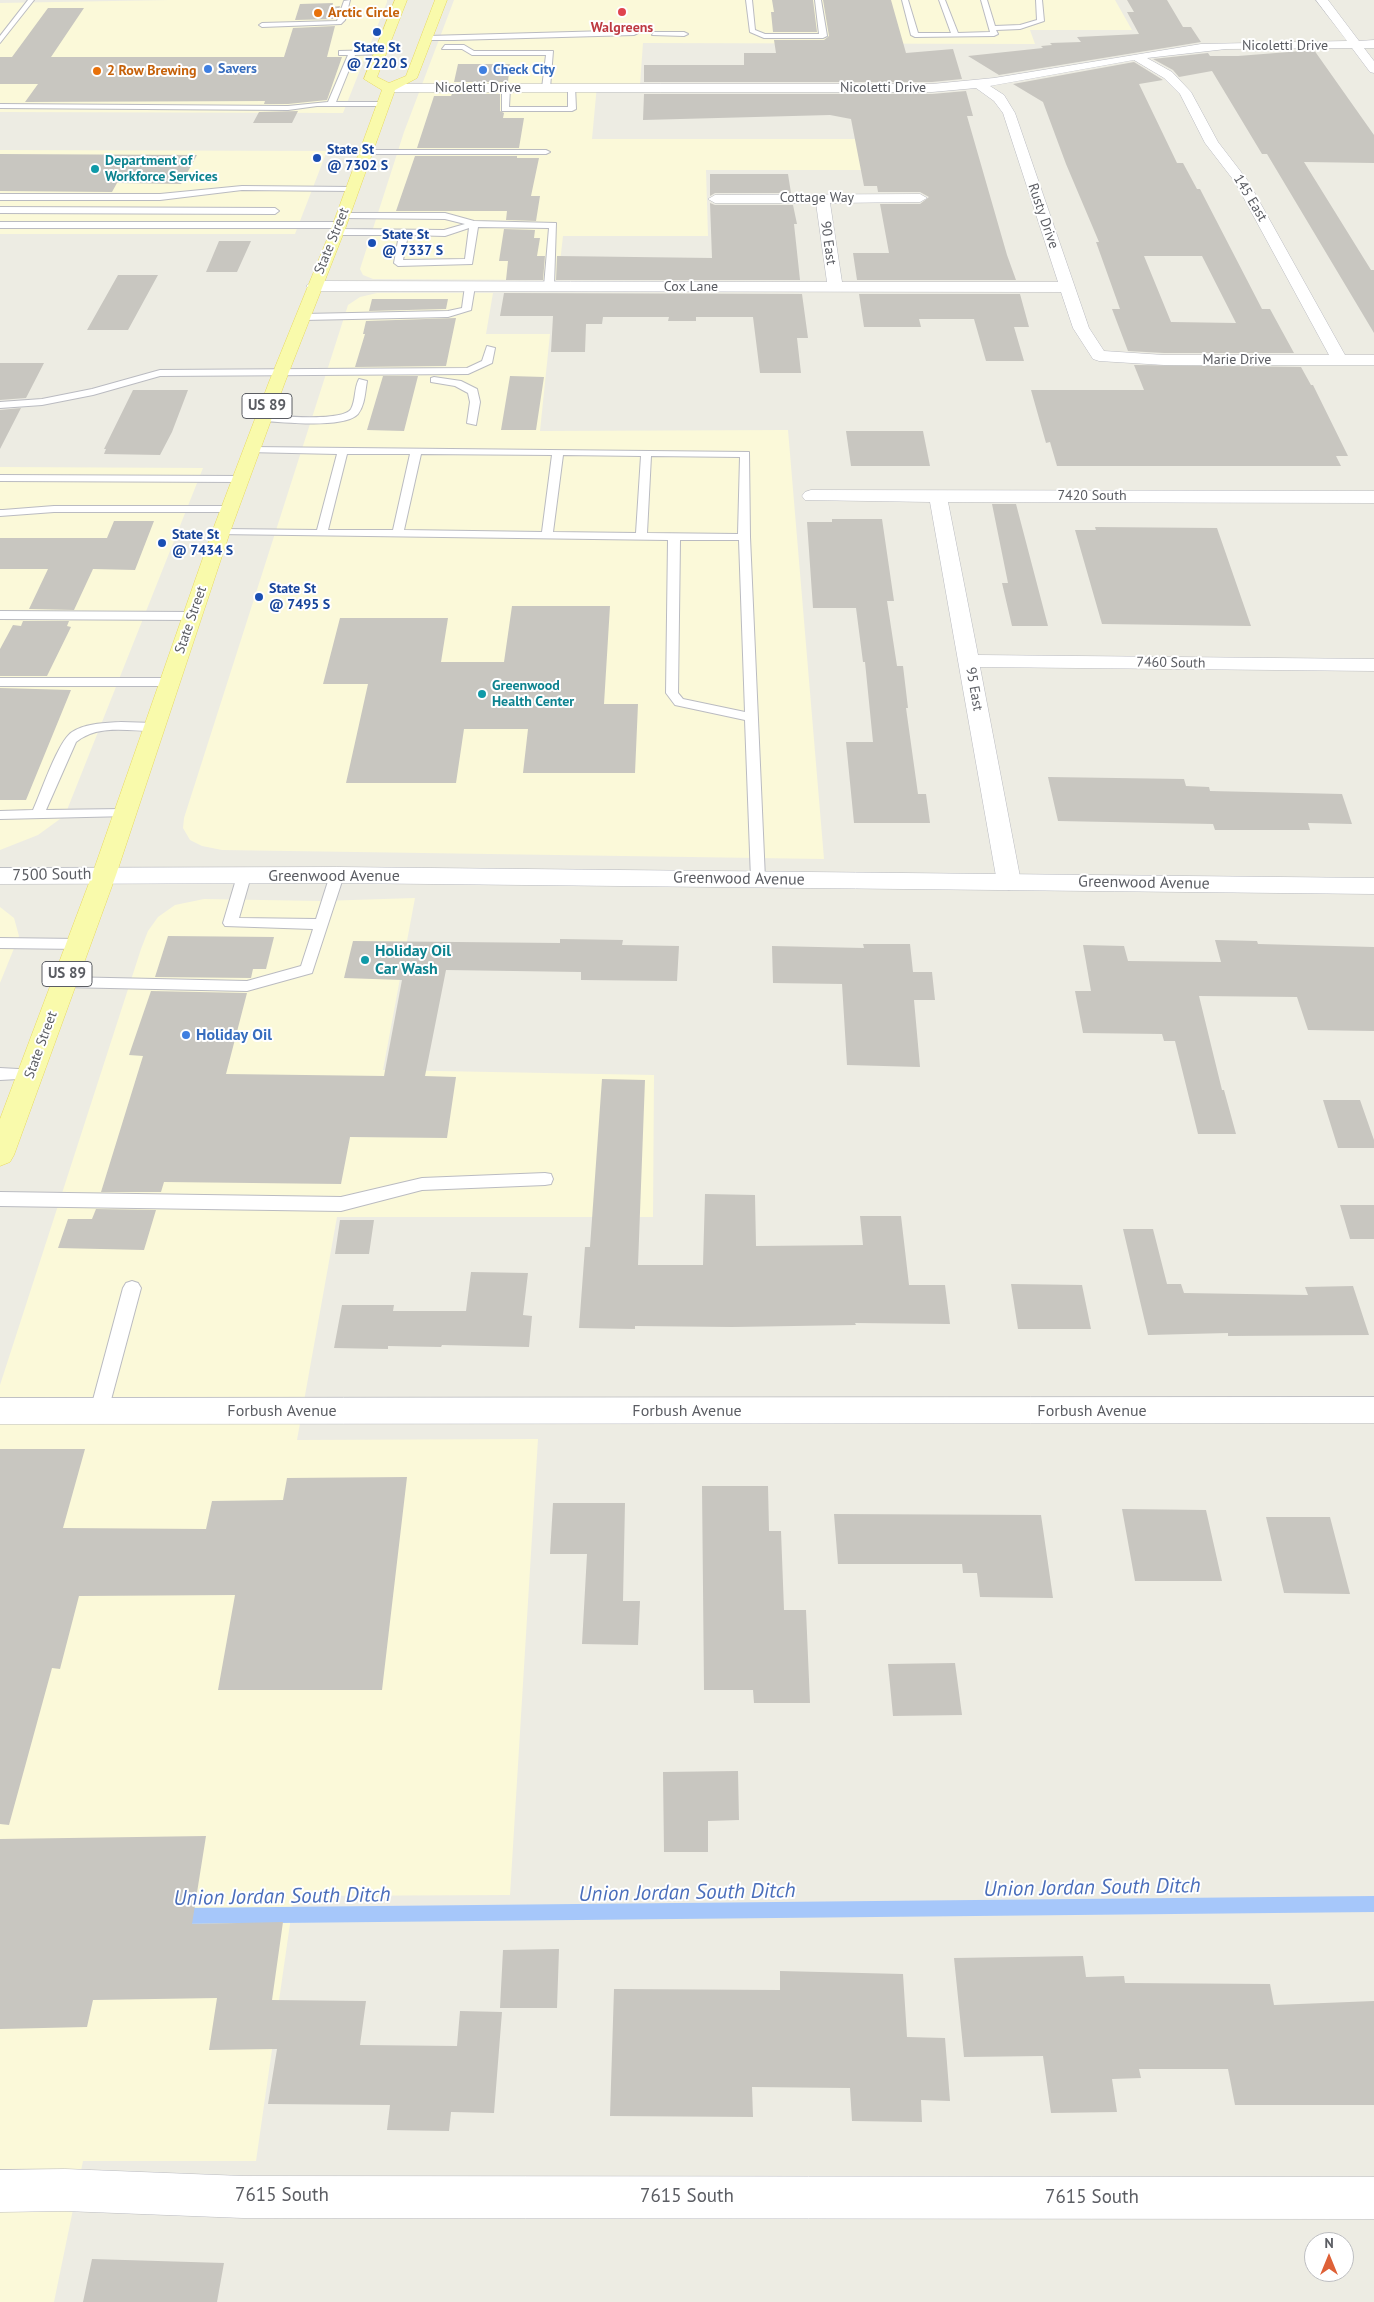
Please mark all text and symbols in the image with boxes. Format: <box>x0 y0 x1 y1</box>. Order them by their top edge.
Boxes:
place label: Arctic Circle <box>328 5 399 21</box>
marker: Walgreens <box>616 6 628 18</box>
marker: Arctic Circle <box>312 7 324 19</box>
place label: Walgreens <box>591 20 653 36</box>
marker: State St @ 7220 S <box>371 26 383 38</box>
street label: Nicoletti Drive <box>1242 38 1328 54</box>
place label: State St @ 7220 S <box>346 40 408 72</box>
place label: Savers <box>218 61 257 77</box>
place label: Check City <box>493 62 555 78</box>
place label: 2 Row Brewing <box>107 63 196 79</box>
marker: Savers <box>202 63 214 75</box>
marker: Check City <box>477 64 489 76</box>
marker: 2 Row Brewing <box>91 65 103 77</box>
street label: Nicoletti Drive <box>435 80 521 96</box>
street label: Nicoletti Drive <box>840 80 926 96</box>
place label: State St @ 7302 S <box>327 142 388 174</box>
marker: State St @ 7302 S <box>311 152 323 164</box>
place label: Department of Workforce Services <box>105 153 218 186</box>
marker: Department of Workforce Services <box>89 163 101 175</box>
street label: 145 East <box>1229 172 1271 224</box>
street label: Rusty Drive <box>1024 181 1062 251</box>
street label: Cottage Way <box>780 190 854 206</box>
street label: State Street <box>311 205 353 277</box>
street label: 90 East <box>817 220 839 266</box>
place label: State St @ 7337 S <box>382 227 443 260</box>
marker: State St @ 7337 S <box>366 237 378 249</box>
street label: Cox Lane <box>664 279 718 295</box>
street label: Marie Drive <box>1203 352 1271 368</box>
road number: US 89 <box>242 394 292 418</box>
street label: 7420 South <box>1057 488 1127 504</box>
place label: State St @ 7434 S <box>172 527 233 560</box>
marker: State St @ 7434 S <box>156 537 168 549</box>
place label: State St @ 7495 S <box>269 581 330 614</box>
street label: State Street <box>172 584 210 656</box>
marker: State St @ 7495 S <box>253 591 265 603</box>
street label: 7460 South <box>1136 654 1206 672</box>
street label: 95 East <box>962 666 986 712</box>
place label: Greenwood Health Center <box>492 678 574 710</box>
marker: Greenwood Health Center <box>476 688 488 700</box>
street label: 7500 South <box>12 865 92 885</box>
street label: Greenwood Avenue <box>268 866 400 886</box>
street label: Greenwood Avenue <box>673 868 805 890</box>
street label: Greenwood Avenue <box>1078 872 1210 894</box>
place label: Holiday Oil Car Wash <box>375 941 451 979</box>
marker: Holiday Oil Car Wash <box>359 954 371 966</box>
road number: US 89 <box>42 962 92 986</box>
street label: State Street <box>21 1009 61 1081</box>
place label: Holiday Oil <box>196 1025 272 1045</box>
marker: Holiday Oil <box>180 1029 192 1041</box>
street label: Forbush Avenue <box>227 1401 337 1421</box>
street label: Forbush Avenue <box>632 1401 742 1421</box>
street label: Forbush Avenue <box>1037 1401 1147 1421</box>
water label: Union Jordan South Ditch <box>983 1874 1201 1902</box>
water label: Union Jordan South Ditch <box>578 1879 796 1907</box>
water label: Union Jordan South Ditch <box>173 1883 391 1911</box>
street label: 7615 South <box>235 2185 329 2207</box>
street label: 7615 South <box>640 2186 734 2208</box>
street label: 7615 South <box>1045 2187 1139 2209</box>
north arrow <box>1304 2232 1354 2282</box>
text: N <box>1324 2234 1334 2252</box>

